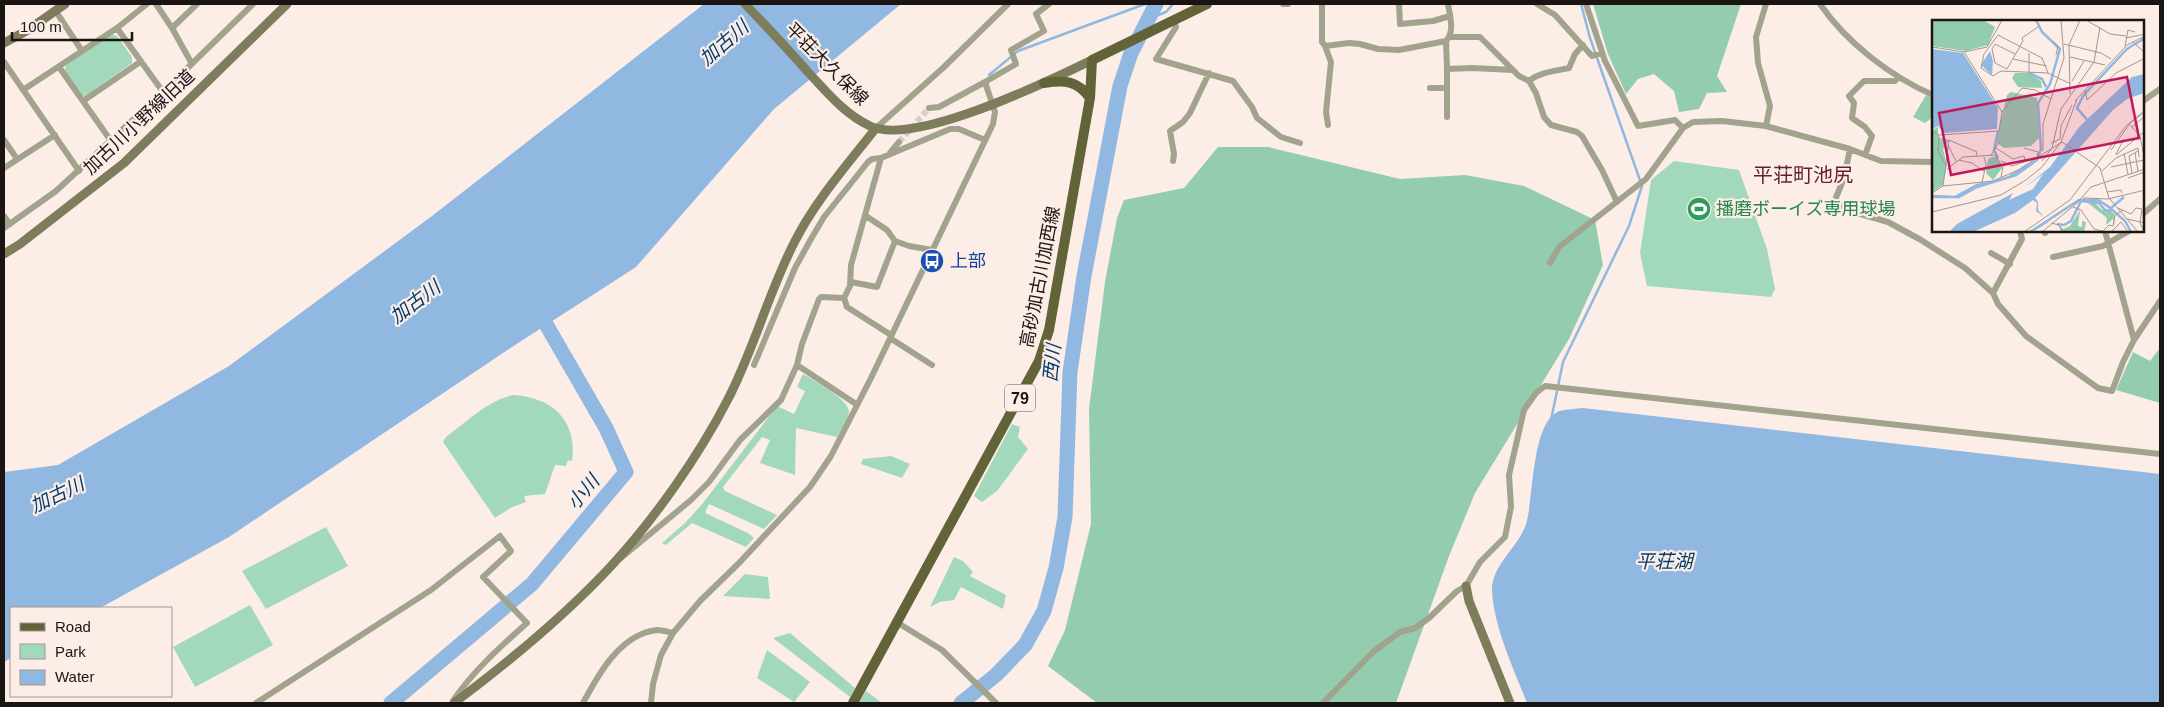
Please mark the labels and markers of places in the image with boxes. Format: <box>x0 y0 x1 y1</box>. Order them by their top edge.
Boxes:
sports icon: 播磨ボーイズ専用球場 <box>1686 196 1712 222</box>
place label: 播磨ボーイズ専用球場 <box>1716 199 1895 219</box>
bus stop icon: 上部 <box>919 248 945 274</box>
place label: 上部 <box>950 251 986 271</box>

